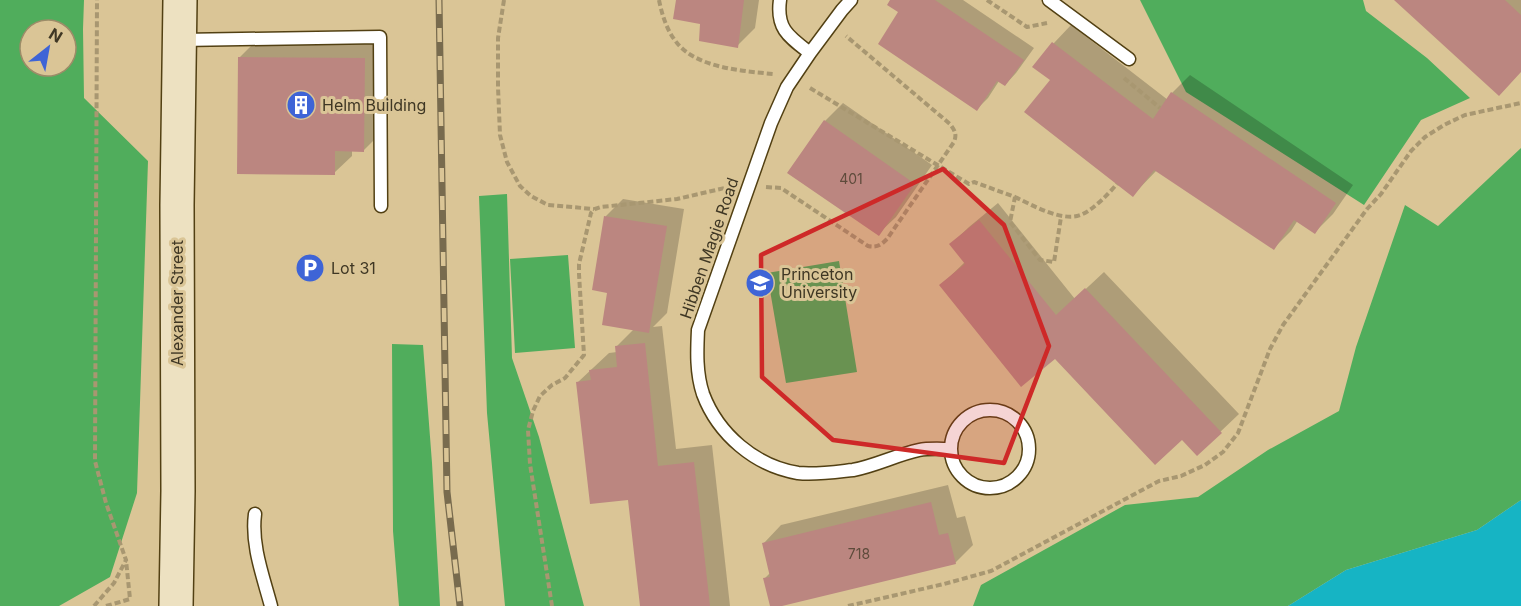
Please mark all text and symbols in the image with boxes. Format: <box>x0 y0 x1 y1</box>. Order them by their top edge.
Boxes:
north arrow <box>18 18 78 78</box>
text: N <box>45 23 66 47</box>
building icon: Helm Building <box>285 89 317 121</box>
place label: Helm Building <box>322 95 426 115</box>
house number: 401 <box>839 170 863 187</box>
street label: Hibben Magie Road <box>675 175 743 321</box>
street label: Alexander Street <box>167 240 187 366</box>
parking icon: Lot 31 <box>294 252 326 284</box>
place label: Lot 31 <box>331 258 376 278</box>
place label: Princeton University <box>781 264 857 302</box>
school or university icon: Princeton University <box>744 267 776 299</box>
house number: 718 <box>848 545 870 562</box>

